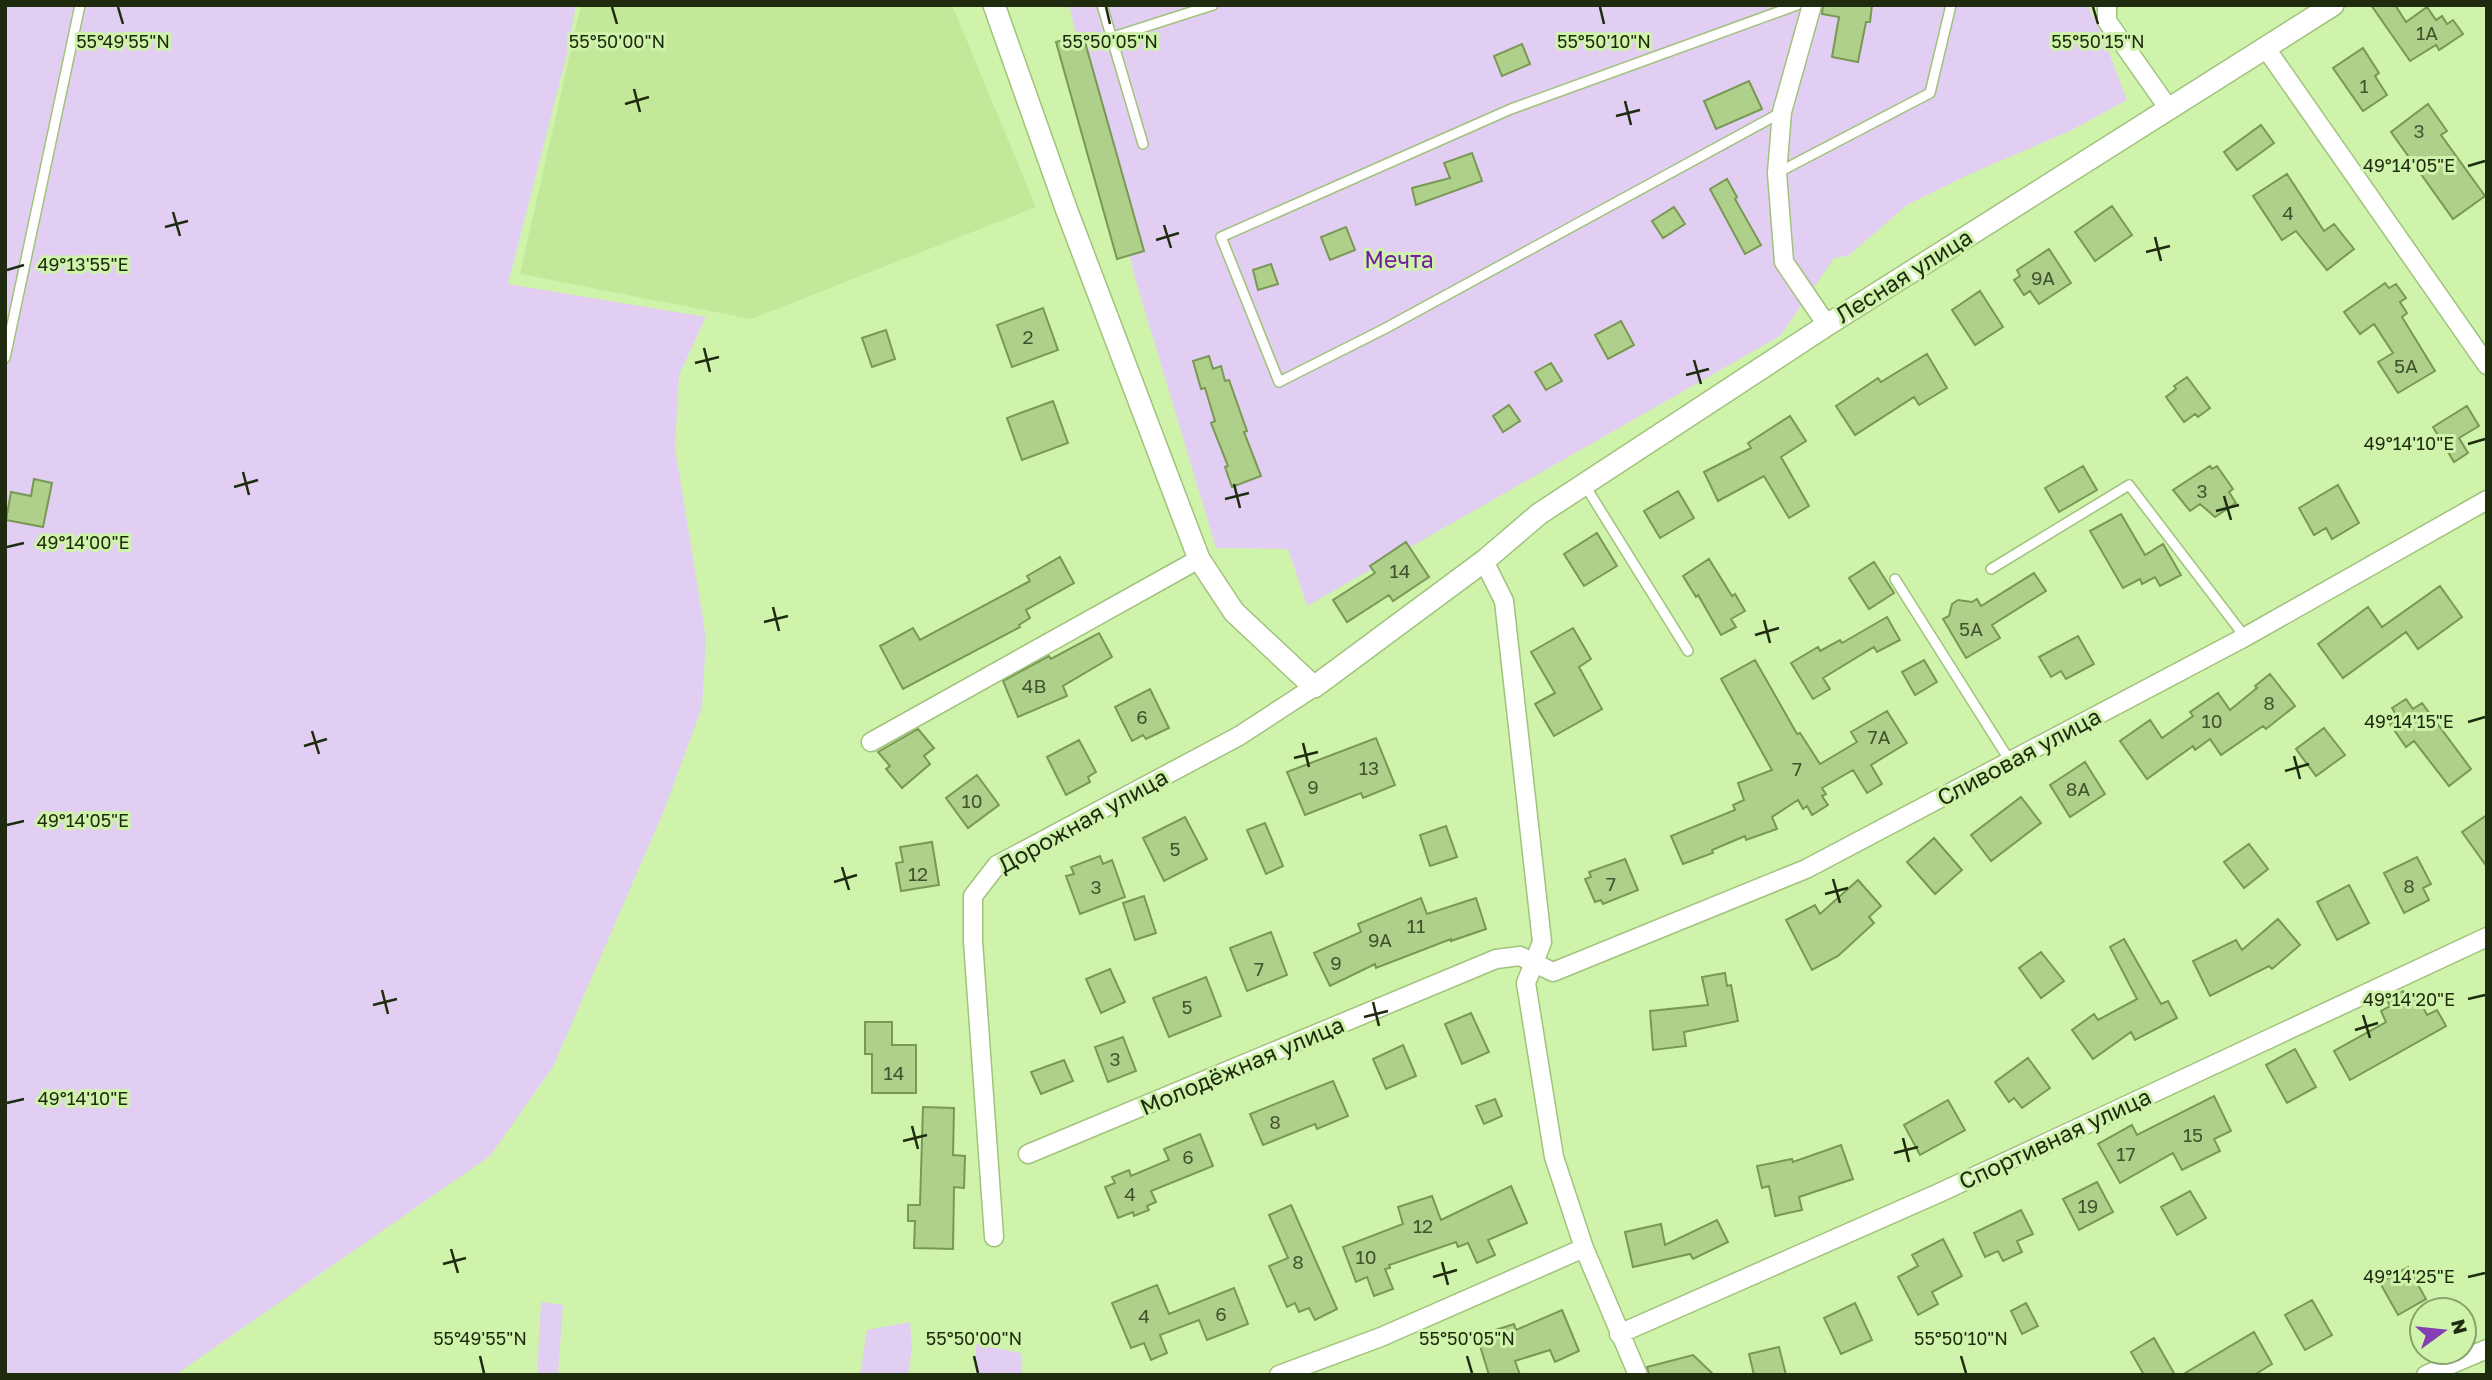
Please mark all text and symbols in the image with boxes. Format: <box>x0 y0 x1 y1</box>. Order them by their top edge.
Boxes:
house number: 1А <box>2416 21 2438 44</box>
text: 55°49'55"N <box>76 30 170 52</box>
text: 55°50'00"N <box>569 30 665 52</box>
text: 55°50'05"N <box>1062 30 1158 52</box>
text: 55°50'10"N <box>1557 30 1651 52</box>
text: 55°50'15"N <box>2051 30 2145 52</box>
house number: 1 <box>2359 74 2369 97</box>
house number: 3 <box>2413 119 2425 142</box>
text: 49°14'05"E <box>2363 154 2455 176</box>
house number: 4 <box>2282 201 2294 224</box>
street label: Лесная улица <box>1830 222 1977 328</box>
park label: Мечта <box>1364 245 1434 273</box>
text: 49°13'55"E <box>38 253 129 275</box>
house number: 9А <box>2031 266 2055 289</box>
house number: 2 <box>1022 325 1034 348</box>
house number: 5А <box>2394 354 2418 377</box>
text: 49°14'10"E <box>2364 432 2454 454</box>
house number: 3 <box>2196 479 2208 502</box>
text: 49°14'00"E <box>37 531 129 553</box>
house number: 14 <box>1390 559 1410 582</box>
house number: 5А <box>1959 617 1983 640</box>
house number: 4В <box>1022 674 1046 697</box>
house number: 8 <box>2263 691 2275 714</box>
street label: Сливовая улица <box>1932 701 2105 811</box>
house number: 6 <box>1136 705 1148 728</box>
house number: 10 <box>2202 709 2223 732</box>
text: 49°14'15"E <box>2364 710 2454 732</box>
house number: 7А <box>1868 725 1891 748</box>
house number: 13 <box>1359 756 1379 779</box>
house number: 7 <box>1792 757 1802 780</box>
street label: Дорожная улица <box>993 762 1172 878</box>
house number: 9 <box>1307 775 1319 798</box>
house number: 8А <box>2066 777 2090 800</box>
house number: 10 <box>962 789 983 812</box>
text: 49°14'05"E <box>37 809 129 831</box>
house number: 5 <box>1169 837 1181 860</box>
house number: 12 <box>908 862 928 885</box>
house number: 7 <box>1606 872 1616 895</box>
house number: 8 <box>2403 874 2415 897</box>
house number: 3 <box>1090 875 1102 898</box>
house number: 11 <box>1407 914 1425 937</box>
house number: 9А <box>1368 928 1392 951</box>
house number: 9 <box>1330 951 1342 974</box>
house number: 7 <box>1254 957 1264 980</box>
text: 49°14'20"E <box>2363 988 2455 1010</box>
house number: 5 <box>1181 995 1193 1018</box>
street label: Молодёжная улица <box>1135 1009 1348 1121</box>
house number: 3 <box>1109 1047 1121 1070</box>
house number: 14 <box>884 1061 904 1084</box>
street label: Спортивная улица <box>1954 1081 2155 1195</box>
text: 49°14'10"E <box>38 1087 128 1109</box>
house number: 8 <box>1269 1110 1281 1133</box>
house number: 15 <box>2183 1123 2203 1146</box>
house number: 17 <box>2116 1142 2136 1165</box>
house number: 6 <box>1182 1145 1194 1168</box>
house number: 4 <box>1124 1182 1136 1205</box>
house number: 19 <box>2078 1194 2098 1217</box>
house number: 12 <box>1413 1214 1433 1237</box>
house number: 10 <box>1356 1245 1377 1268</box>
house number: 8 <box>1292 1250 1304 1273</box>
text: 49°14'25"E <box>2363 1265 2455 1287</box>
north arrow <box>2408 1296 2478 1366</box>
house number: 6 <box>1215 1302 1227 1325</box>
house number: 4 <box>1138 1304 1150 1327</box>
text: N <box>2447 1317 2473 1336</box>
text: 55°49'55"N <box>433 1327 527 1349</box>
text: 55°50'00"N <box>926 1327 1022 1349</box>
text: 55°50'05"N <box>1419 1327 1515 1349</box>
text: 55°50'10"N <box>1914 1327 2008 1349</box>

